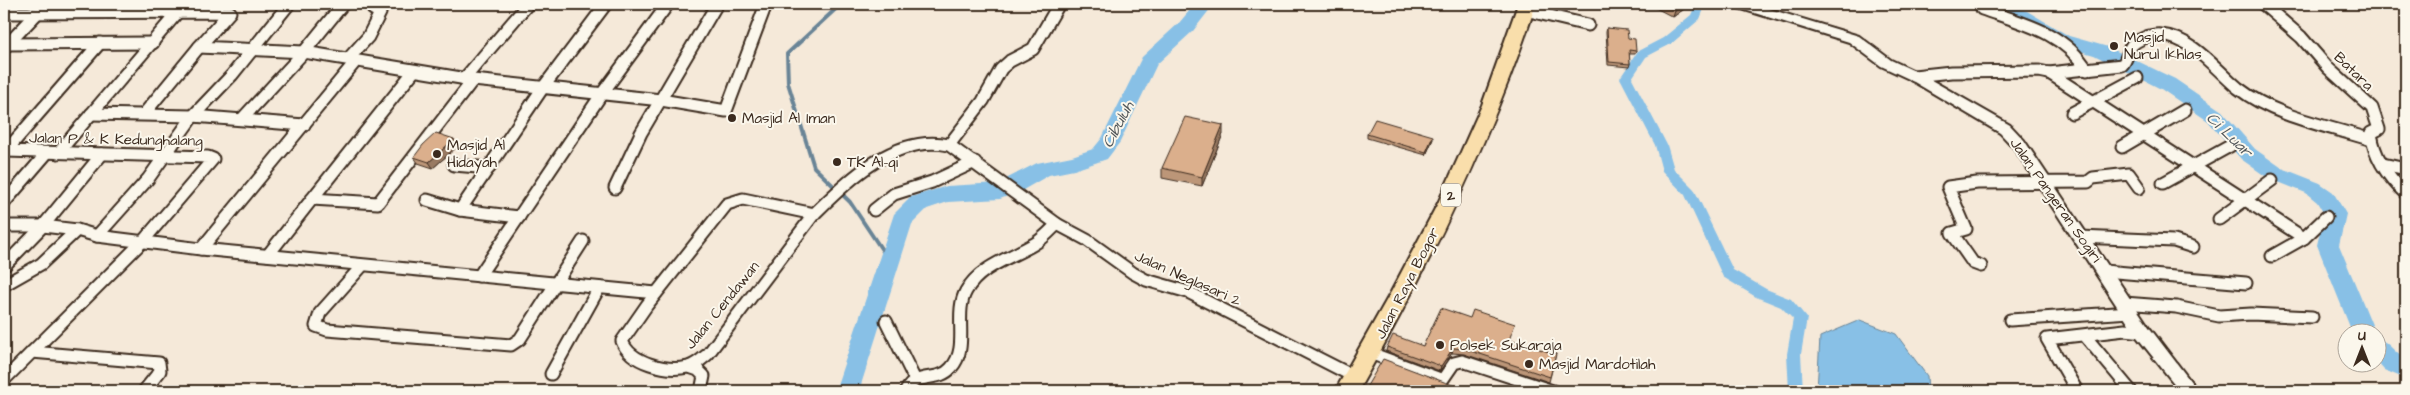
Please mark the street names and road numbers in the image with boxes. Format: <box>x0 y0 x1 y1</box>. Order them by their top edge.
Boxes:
street label: Batara <box>2329 47 2378 96</box>
street label: Jalan P & K Kedunghalang <box>29 127 203 153</box>
street label: Jalan Pangeran Sogiri <box>2004 134 2107 268</box>
road number: 2 <box>1441 184 1461 206</box>
street label: Jalan Raya Bogor <box>1370 224 1446 343</box>
street label: Jalan Neglasari 2 <box>1131 246 1245 312</box>
street label: Jalan Cendawan <box>680 256 765 354</box>

